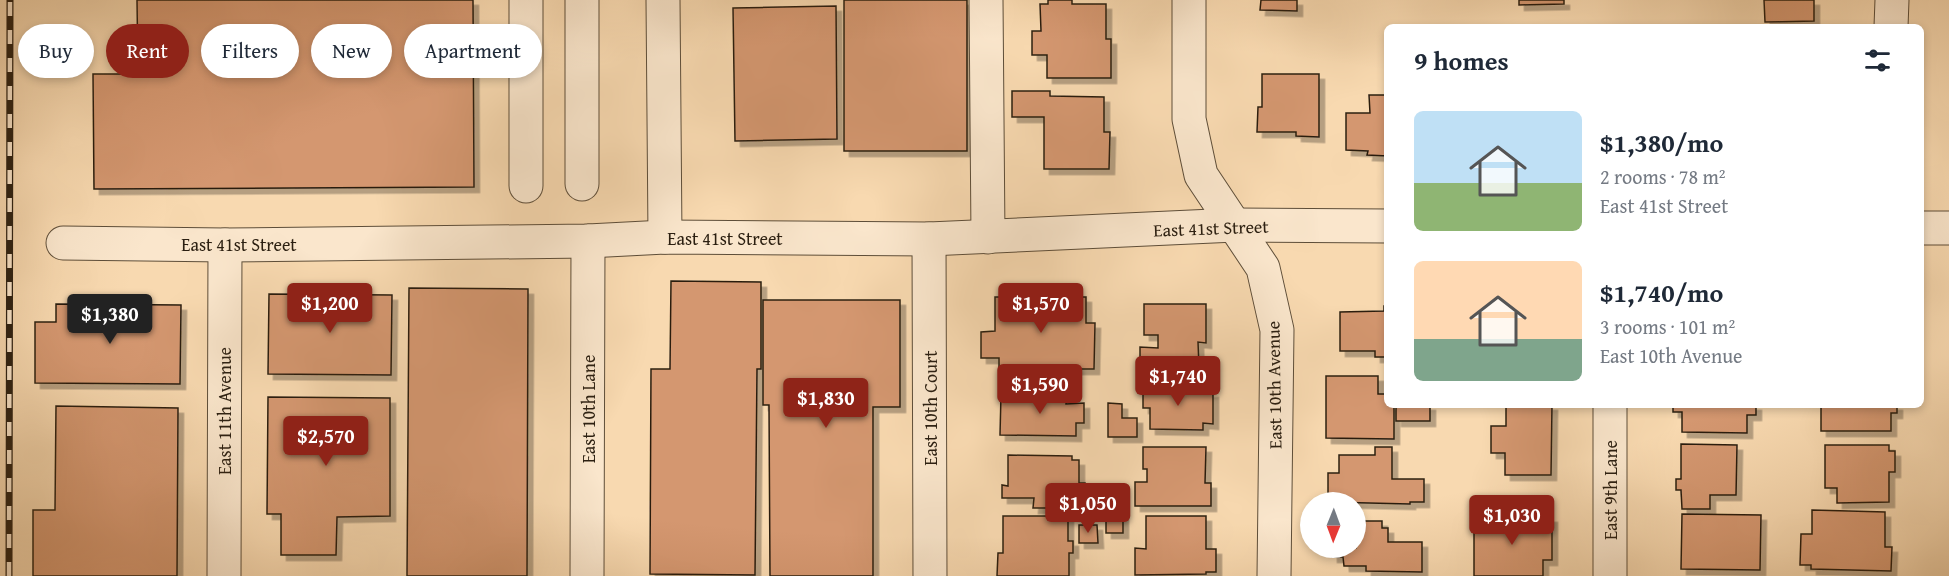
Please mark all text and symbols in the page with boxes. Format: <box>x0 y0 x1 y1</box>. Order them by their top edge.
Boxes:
chip: Buy <box>18 24 94 78</box>
chip: Rent <box>106 24 189 78</box>
chip: Filters <box>201 24 299 78</box>
chip: New <box>311 24 392 78</box>
chip: Apartment <box>404 24 542 78</box>
text: 9 homes <box>1414 41 1509 80</box>
icon: filters <box>1861 44 1894 77</box>
text: $1,380/mo <box>1600 123 1723 162</box>
icon: home <box>1462 135 1534 207</box>
text: 2 rooms · 78 m² <box>1600 162 1726 191</box>
text: East 41st Street <box>1600 191 1728 220</box>
street label: East 41st Street <box>1153 212 1270 244</box>
street label: East 41st Street <box>667 225 783 252</box>
street label: East 41st Street <box>181 231 297 258</box>
text: $1,740/mo <box>1600 273 1723 312</box>
pin: $1,200 <box>281 283 379 334</box>
pin: $1,570 <box>992 283 1090 334</box>
icon: home <box>1462 285 1534 357</box>
text: $1,200 <box>301 288 359 317</box>
text: $1,570 <box>1012 288 1070 317</box>
pin: $1,380 <box>61 294 159 345</box>
text: $1,380 <box>81 299 139 328</box>
text: 3 rooms · 101 m² <box>1600 312 1735 341</box>
street label: East 10th Avenue <box>1259 321 1289 449</box>
text: East 10th Avenue <box>1600 341 1742 370</box>
street label: East 11th Avenue <box>211 347 238 475</box>
street label: East 10th Court <box>917 350 944 466</box>
street label: East 10th Lane <box>575 355 602 463</box>
pin: $1,740 <box>1129 356 1227 407</box>
text: $1,740 <box>1149 361 1207 390</box>
pin: $1,590 <box>991 364 1089 415</box>
text: $1,590 <box>1011 369 1069 398</box>
pin: $1,830 <box>777 378 875 429</box>
text: $1,830 <box>797 383 855 412</box>
pin: $2,570 <box>277 416 375 467</box>
text: $2,570 <box>297 421 355 450</box>
street label: East 9th Lane <box>1597 440 1624 540</box>
pin: $1,050 <box>1039 483 1137 534</box>
text: $1,050 <box>1059 488 1117 517</box>
north arrow <box>1300 492 1366 558</box>
map controls <box>1300 492 1366 558</box>
pin: $1,030 <box>1463 495 1561 546</box>
text: $1,030 <box>1483 500 1541 529</box>

